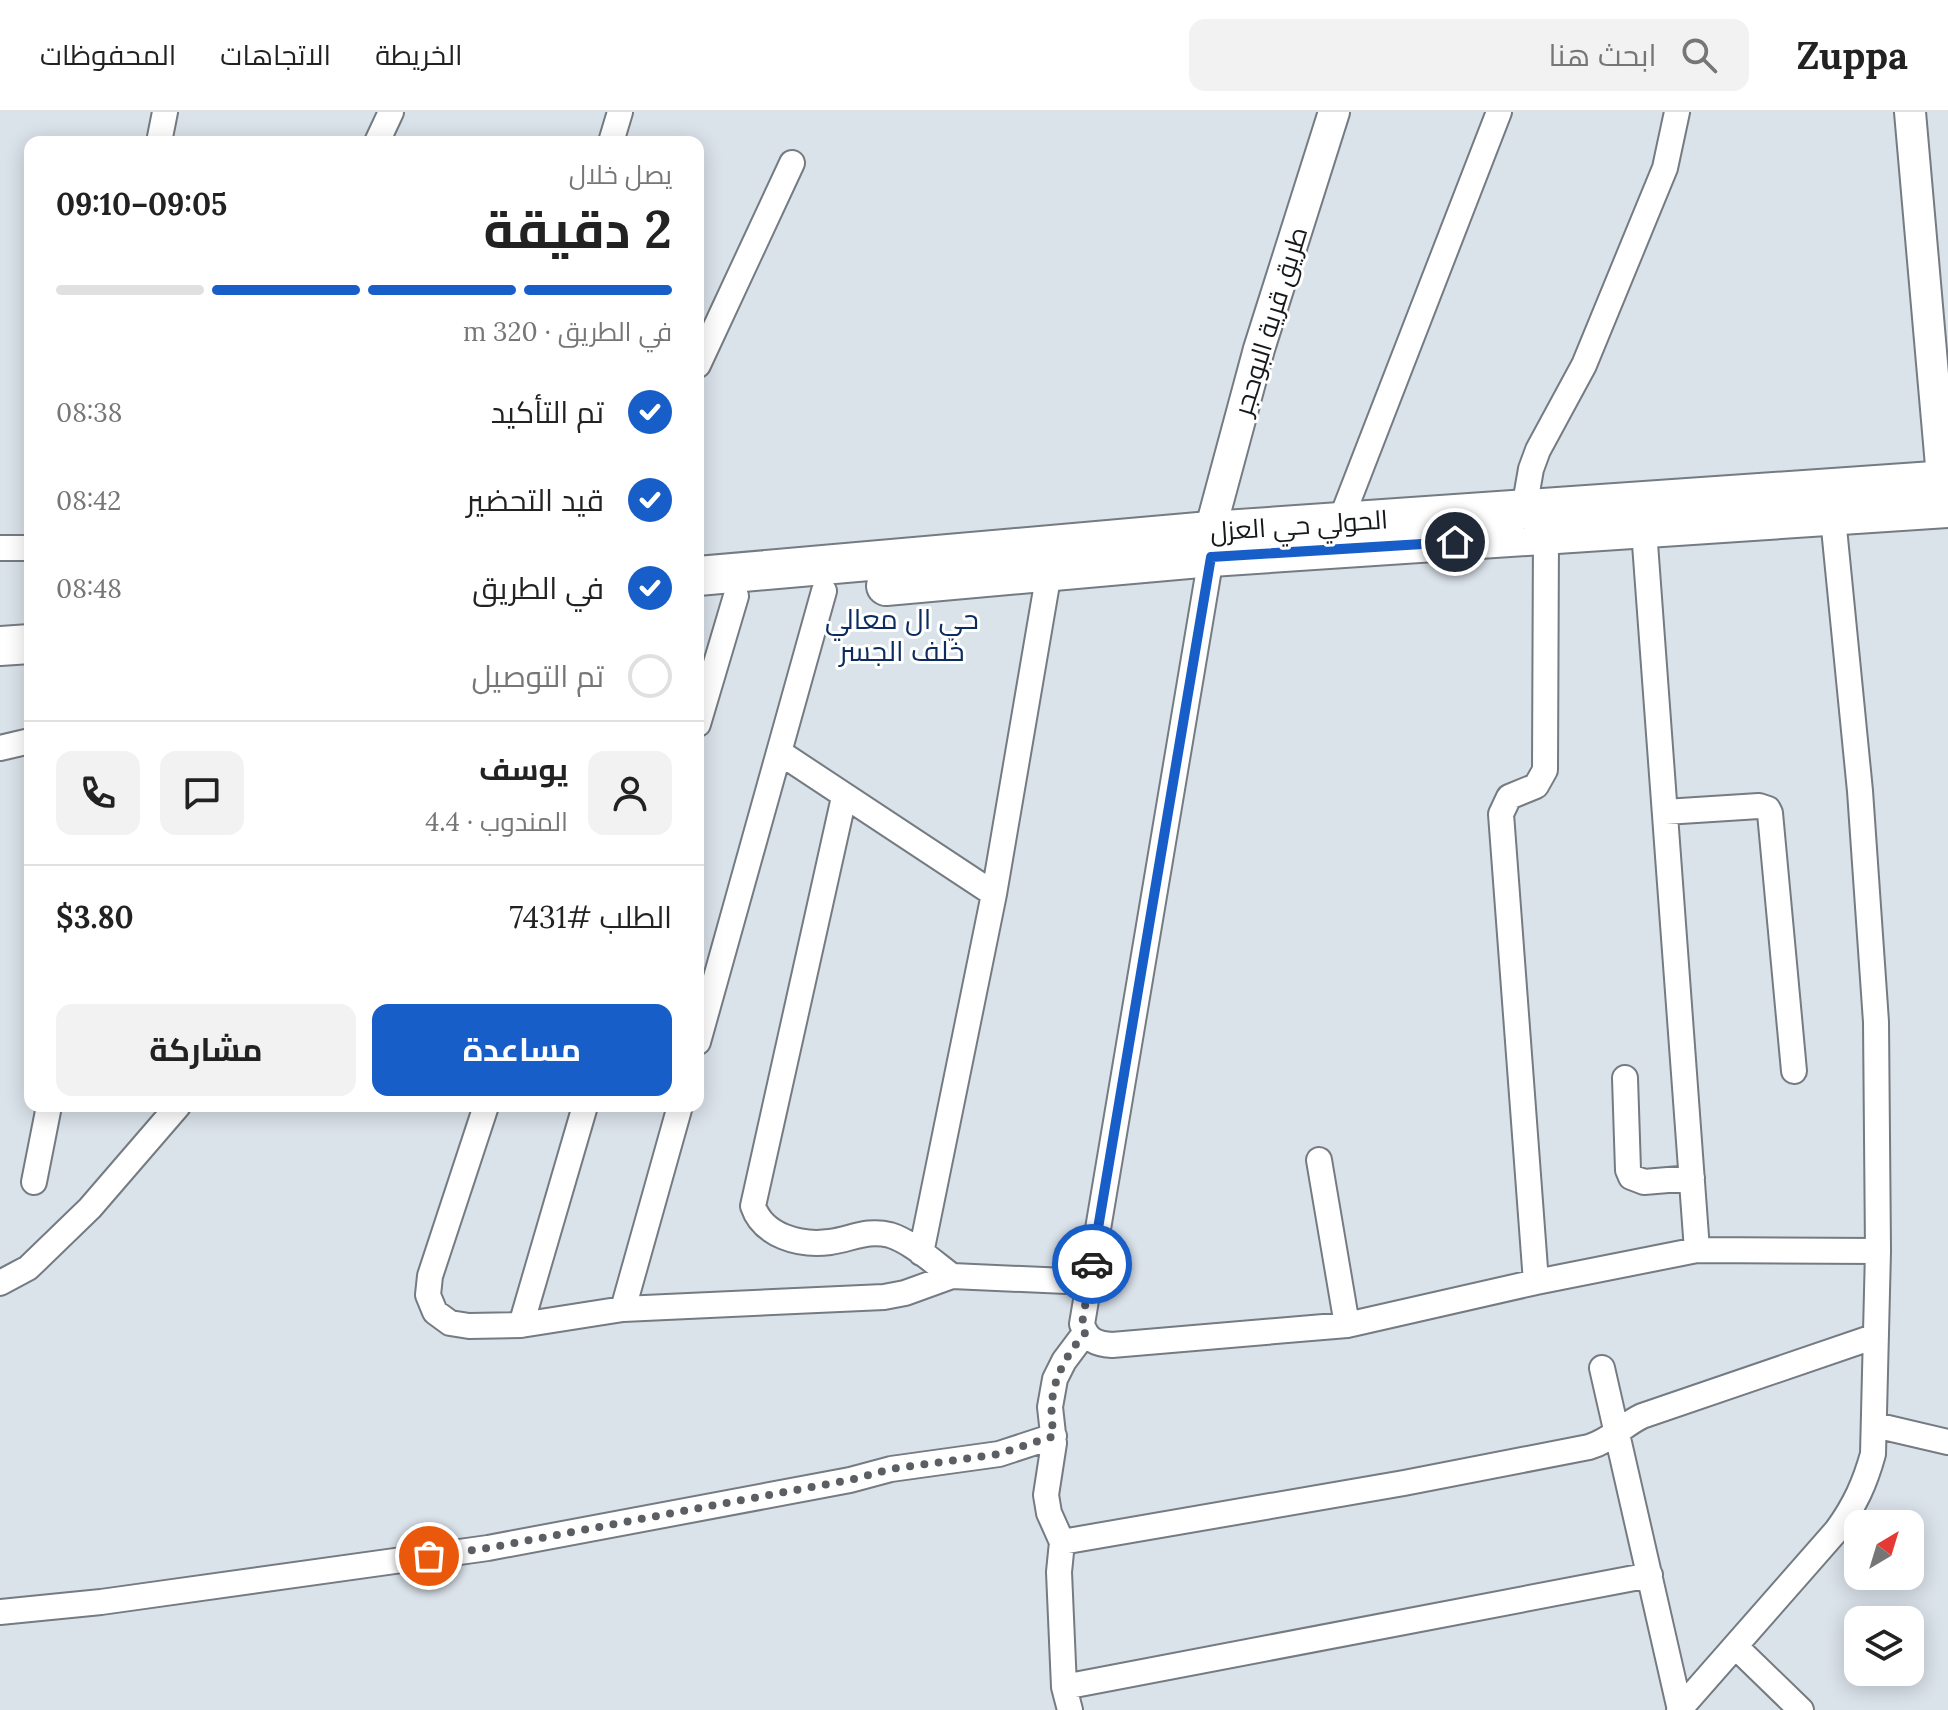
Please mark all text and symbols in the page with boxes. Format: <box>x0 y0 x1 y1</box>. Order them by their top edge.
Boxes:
search box <box>1189 19 1749 91</box>
text: Zuppa <box>1797 31 1908 79</box>
icon: search <box>1677 33 1721 77</box>
text: ابحث هنا <box>1548 36 1657 74</box>
text: المحفوظات <box>40 37 176 73</box>
text: الاتجاهات <box>220 37 331 73</box>
text: الخريطة <box>375 37 463 73</box>
text: يصل خلال <box>569 158 672 191</box>
text: 09:05–09:10 <box>56 185 227 223</box>
text: 2 دقيقة <box>484 196 672 262</box>
street label: طريق قرية البوحجر <box>1225 223 1314 421</box>
text: في الطريق · 320 m <box>463 315 672 348</box>
icon: check <box>628 390 672 434</box>
text: تم التأكيد <box>491 393 604 431</box>
text: 08:38 <box>56 396 122 429</box>
icon: check <box>628 478 672 522</box>
text: قيد التحضير <box>466 481 604 519</box>
text: 08:42 <box>56 484 121 517</box>
street label: الحولي حي العزل <box>1209 502 1389 553</box>
pin <box>1421 508 1489 576</box>
icon: home <box>1433 520 1477 564</box>
icon: check <box>628 566 672 610</box>
text: في الطريق <box>472 569 604 607</box>
text: 08:48 <box>56 572 122 605</box>
district label: حي ال معالي خلف الجسر <box>825 601 979 669</box>
text: تم التوصيل <box>471 657 604 695</box>
text: يوسف <box>479 750 568 788</box>
button: phone <box>56 751 140 835</box>
button: chat <box>160 751 244 835</box>
button: person <box>588 751 672 835</box>
text: المندوب · 4.4 <box>425 805 568 838</box>
text: $3.80 <box>56 898 134 936</box>
text: الطلب #7431 <box>509 898 672 936</box>
button: مشاركة <box>56 1004 356 1096</box>
button: مساعدة <box>372 1004 672 1096</box>
courier <box>1052 1224 1132 1304</box>
icon: car <box>1070 1242 1114 1286</box>
north arrow <box>1844 1510 1924 1590</box>
map controls <box>1844 1510 1924 1686</box>
pin <box>395 1522 463 1590</box>
icon: bag <box>407 1534 451 1578</box>
button: layers <box>1844 1606 1924 1686</box>

